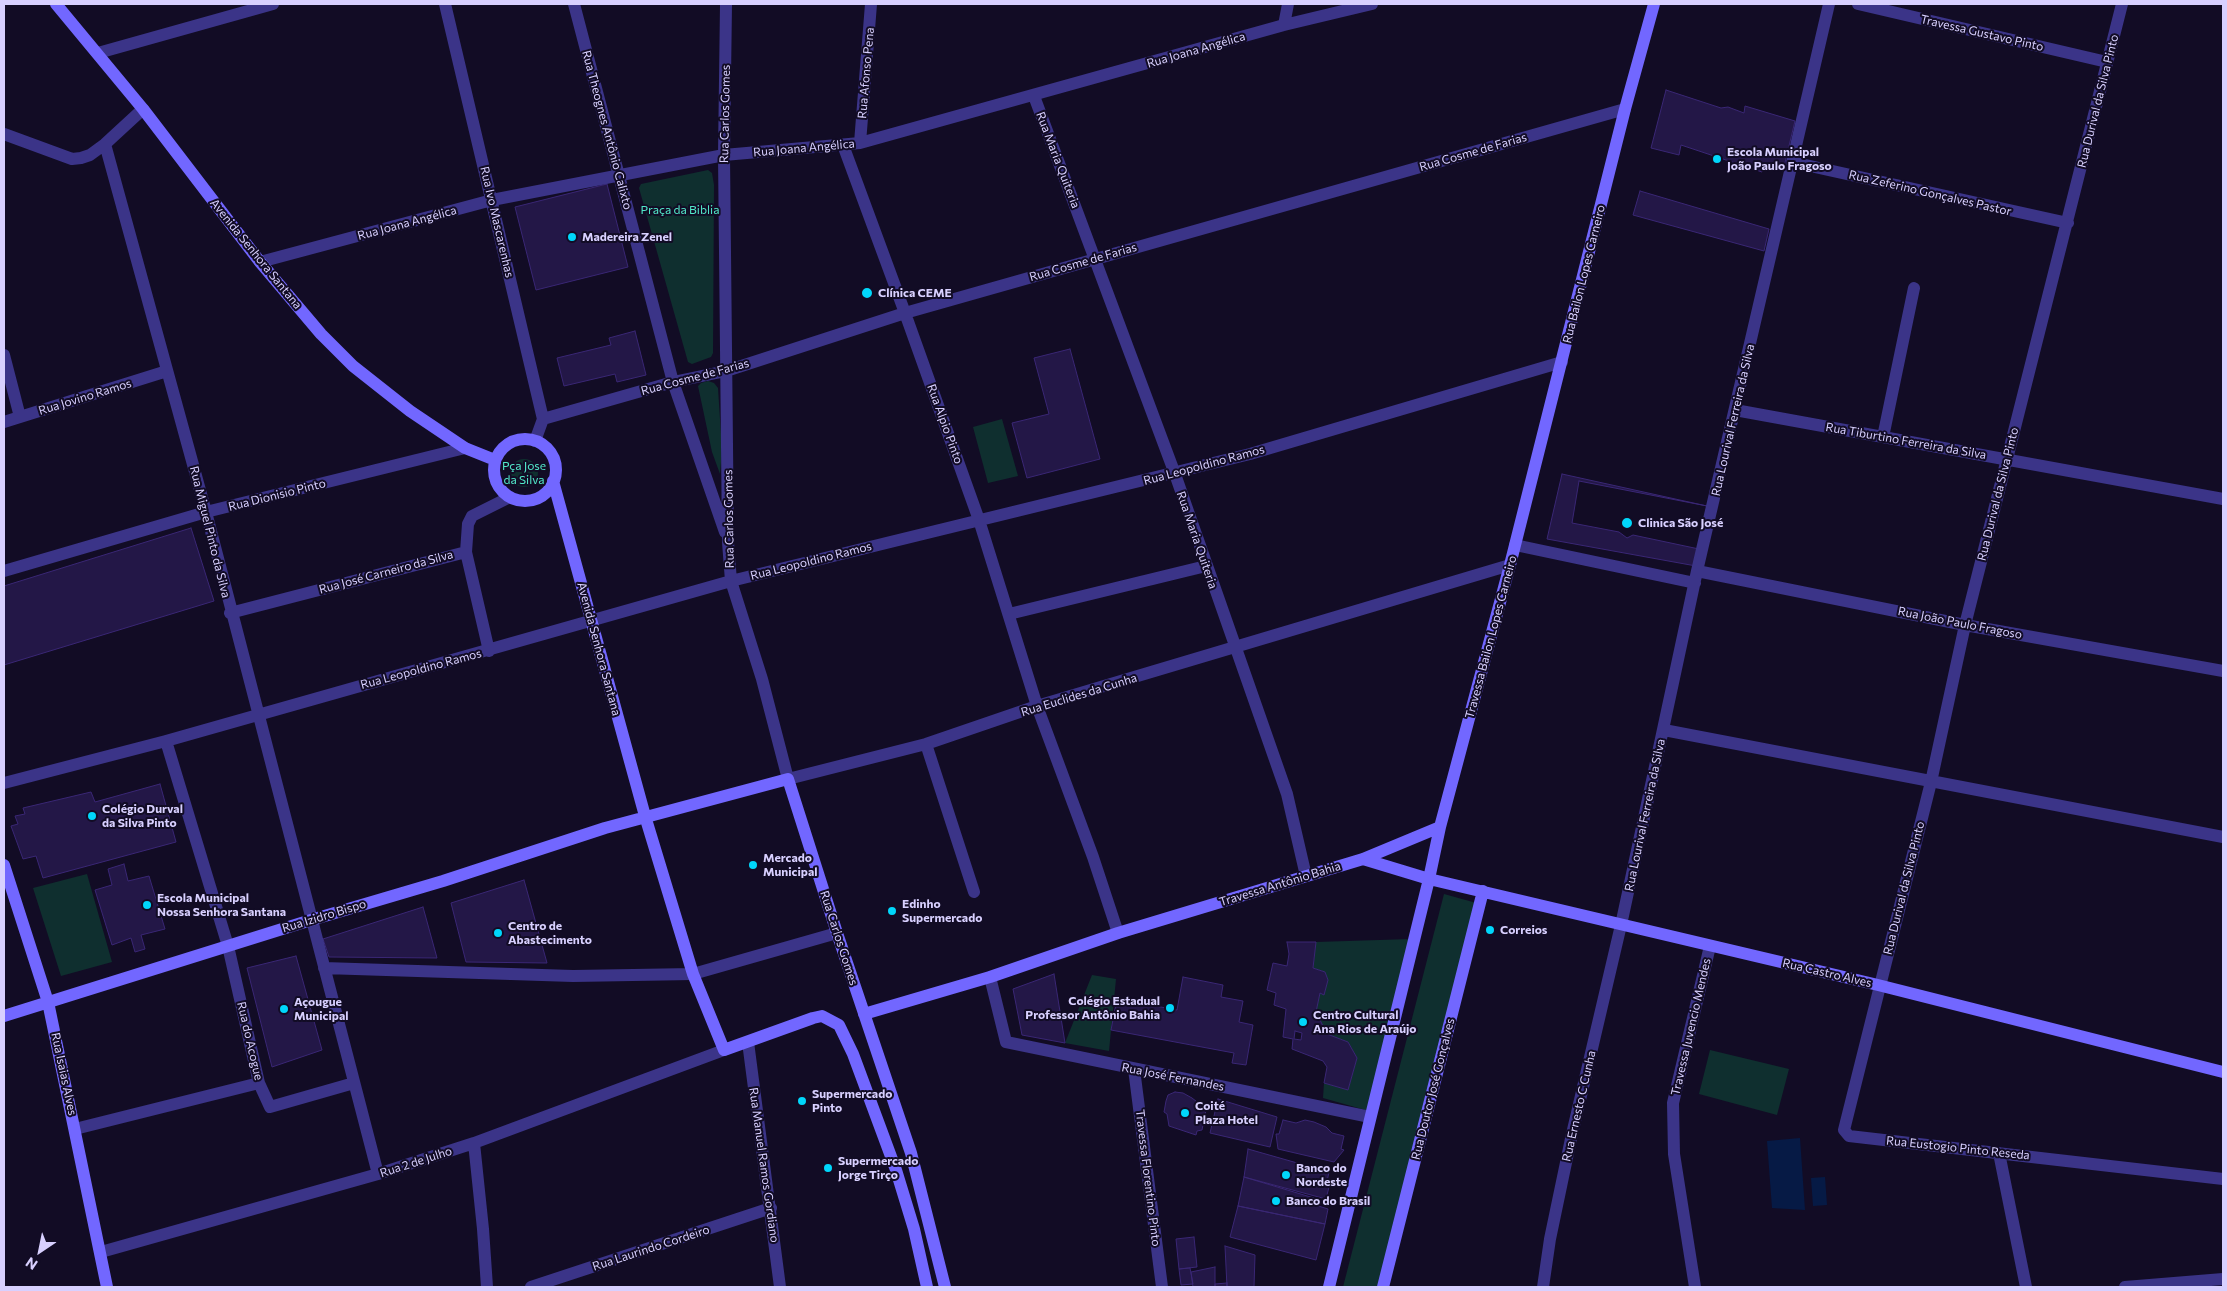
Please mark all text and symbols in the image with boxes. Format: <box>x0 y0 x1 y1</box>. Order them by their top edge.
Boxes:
street label: Travessa Gustavo Pinto <box>1919 12 2045 54</box>
street label: Rua Afonso Pena <box>855 27 877 119</box>
street label: Rua Joana Angélica <box>1145 29 1247 71</box>
street label: Rua Durival da Silva Pinto <box>2074 33 2122 169</box>
street label: Rua Theognes Antônio Calixto <box>579 49 635 211</box>
street label: Rua Carlos Gomes <box>717 65 733 163</box>
street label: Rua Maria Quiteria <box>1033 110 1083 210</box>
street label: Rua Cosme de Farias <box>1418 130 1528 174</box>
street label: Rua Joana Angélica <box>753 136 855 160</box>
place label: Escola Municipal João Paulo Fragoso <box>1727 145 1832 173</box>
marker: Escola Municipal João Paulo Fragoso <box>1711 153 1723 165</box>
street label: Rua Ivo Mascarenhas <box>477 165 517 279</box>
street label: Rua Zeferino Gonçalves Pastor <box>1847 167 2013 219</box>
street label: Avenida Senhora Santana <box>207 196 305 312</box>
street label: Rua Joana Angélica <box>356 203 458 243</box>
park label: Praça da Biblia <box>641 203 719 217</box>
street label: Rua Bailon Lopes Carneiro <box>1560 203 1608 345</box>
place label: Madereira Zenel <box>582 230 672 244</box>
marker: Madereira Zenel <box>566 231 578 243</box>
street label: Rua Cosme de Farias <box>1028 240 1138 284</box>
marker: Clínica CEME <box>860 286 874 300</box>
place label: Clínica CEME <box>878 286 952 300</box>
street label: Rua Lourival Ferreira da Silva <box>1708 343 1758 497</box>
street label: Rua Cosme de Farias <box>639 356 751 398</box>
street label: Rua Jovino Ramos <box>37 376 133 418</box>
street label: Rua Alpio Pinto <box>924 382 966 466</box>
street label: Rua Tiburtino Ferreira da Silva <box>1825 420 1987 462</box>
street label: Rua Durival da Silva Pinto <box>1974 426 2022 562</box>
street label: Rua Leopoldino Ramos <box>1142 442 1266 488</box>
park label: Pça Jose da Silva <box>502 459 546 487</box>
street label: Rua Miguel Pinto da Silva <box>187 465 233 599</box>
street label: Rua Carlos Gomes <box>721 470 737 568</box>
street label: Rua Dionisio Pinto <box>227 476 327 514</box>
street label: Rua Maria Quiteria <box>1174 489 1220 591</box>
marker: Clinica São José <box>1620 516 1634 530</box>
place label: Clinica São José <box>1638 516 1723 530</box>
street label: Rua Leopoldino Ramos <box>749 539 873 583</box>
street label: Rua José Carneiro da Silva <box>317 547 455 597</box>
street label: Travessa Bailon Lopes Carneiro <box>1462 554 1520 720</box>
street label: Avenida Senhora Santana <box>574 581 624 717</box>
street label: Rua João Paulo Fragoso <box>1897 604 2023 642</box>
street label: Rua Leopoldino Ramos <box>359 646 483 692</box>
street label: Rua Euclides da Cunha <box>1019 670 1139 720</box>
street label: Rua Lourival Ferreira da Silva <box>1622 737 1668 893</box>
place label: Colégio Durval da Silva Pinto <box>102 802 183 830</box>
marker: Colégio Durval da Silva Pinto <box>86 810 98 822</box>
street label: Rua Durival da Silva Pinto <box>1880 820 1928 956</box>
place label: Mercado Municipal <box>763 851 817 879</box>
marker: Mercado Municipal <box>747 859 759 871</box>
street label: Travessa Antônio Bahia <box>1218 859 1342 909</box>
street label: Rua Carlos Gomes <box>817 889 861 987</box>
place label: Escola Municipal Nossa Senhora Santana <box>157 891 286 919</box>
street label: Rua Izidro Bispo <box>280 896 368 936</box>
place label: Edinho Supermercado <box>902 897 982 925</box>
marker: Escola Municipal Nossa Senhora Santana <box>141 899 153 911</box>
marker: Edinho Supermercado <box>886 905 898 917</box>
place label: Centro de Abastecimento <box>508 919 592 947</box>
place label: Correios <box>1500 923 1547 937</box>
marker: Correios <box>1484 924 1496 936</box>
marker: Centro de Abastecimento <box>492 927 504 939</box>
street label: Rua Castro Alves <box>1781 956 1873 990</box>
street label: Travessa Juvencio Mendes <box>1668 957 1714 1097</box>
place label: Colégio Estadual Professor Antônio Bahia <box>1025 994 1160 1022</box>
place label: Açougue Municipal <box>294 995 348 1023</box>
street label: Rua do Acogue <box>234 1000 266 1082</box>
marker: Colégio Estadual Professor Antônio Bahia <box>1164 1002 1176 1014</box>
marker: Açougue Municipal <box>278 1003 290 1015</box>
place label: Centro Cultural Ana Rios de Araújo <box>1313 1008 1417 1036</box>
marker: Centro Cultural Ana Rios de Araújo <box>1297 1016 1309 1028</box>
street label: Rua Doutor José Gonçalves <box>1408 1017 1458 1161</box>
street label: Rua Isaias Alves <box>48 1031 80 1117</box>
street label: Rua Ernesto C Cunha <box>1559 1049 1599 1163</box>
street label: Rua José Fernandes <box>1120 1060 1226 1094</box>
street label: Rua Manuel Ramos Gordiano <box>746 1086 782 1244</box>
place label: Supermercado Pinto <box>812 1087 892 1115</box>
marker: Supermercado Pinto <box>796 1095 808 1107</box>
place label: Coité Plaza Hotel <box>1195 1099 1258 1127</box>
marker: Coité Plaza Hotel <box>1179 1107 1191 1119</box>
street label: Travessa Florentino Pinto <box>1132 1109 1164 1247</box>
street label: Rua Eustogio Pinto Reseda <box>1885 1133 2031 1163</box>
street label: Rua 2 de Julho <box>378 1144 454 1180</box>
place label: Supermercado Jorge Tirço <box>838 1154 918 1182</box>
place label: Banco do Nordeste <box>1296 1161 1347 1189</box>
marker: Supermercado Jorge Tirço <box>822 1162 834 1174</box>
marker: Banco do Nordeste <box>1280 1169 1292 1181</box>
place label: Banco do Brasil <box>1286 1194 1370 1208</box>
marker: Banco do Brasil <box>1270 1195 1282 1207</box>
street label: Rua Laurindo Cordeiro <box>591 1222 711 1274</box>
north arrow <box>15 1226 65 1276</box>
text: N <box>22 1254 40 1274</box>

